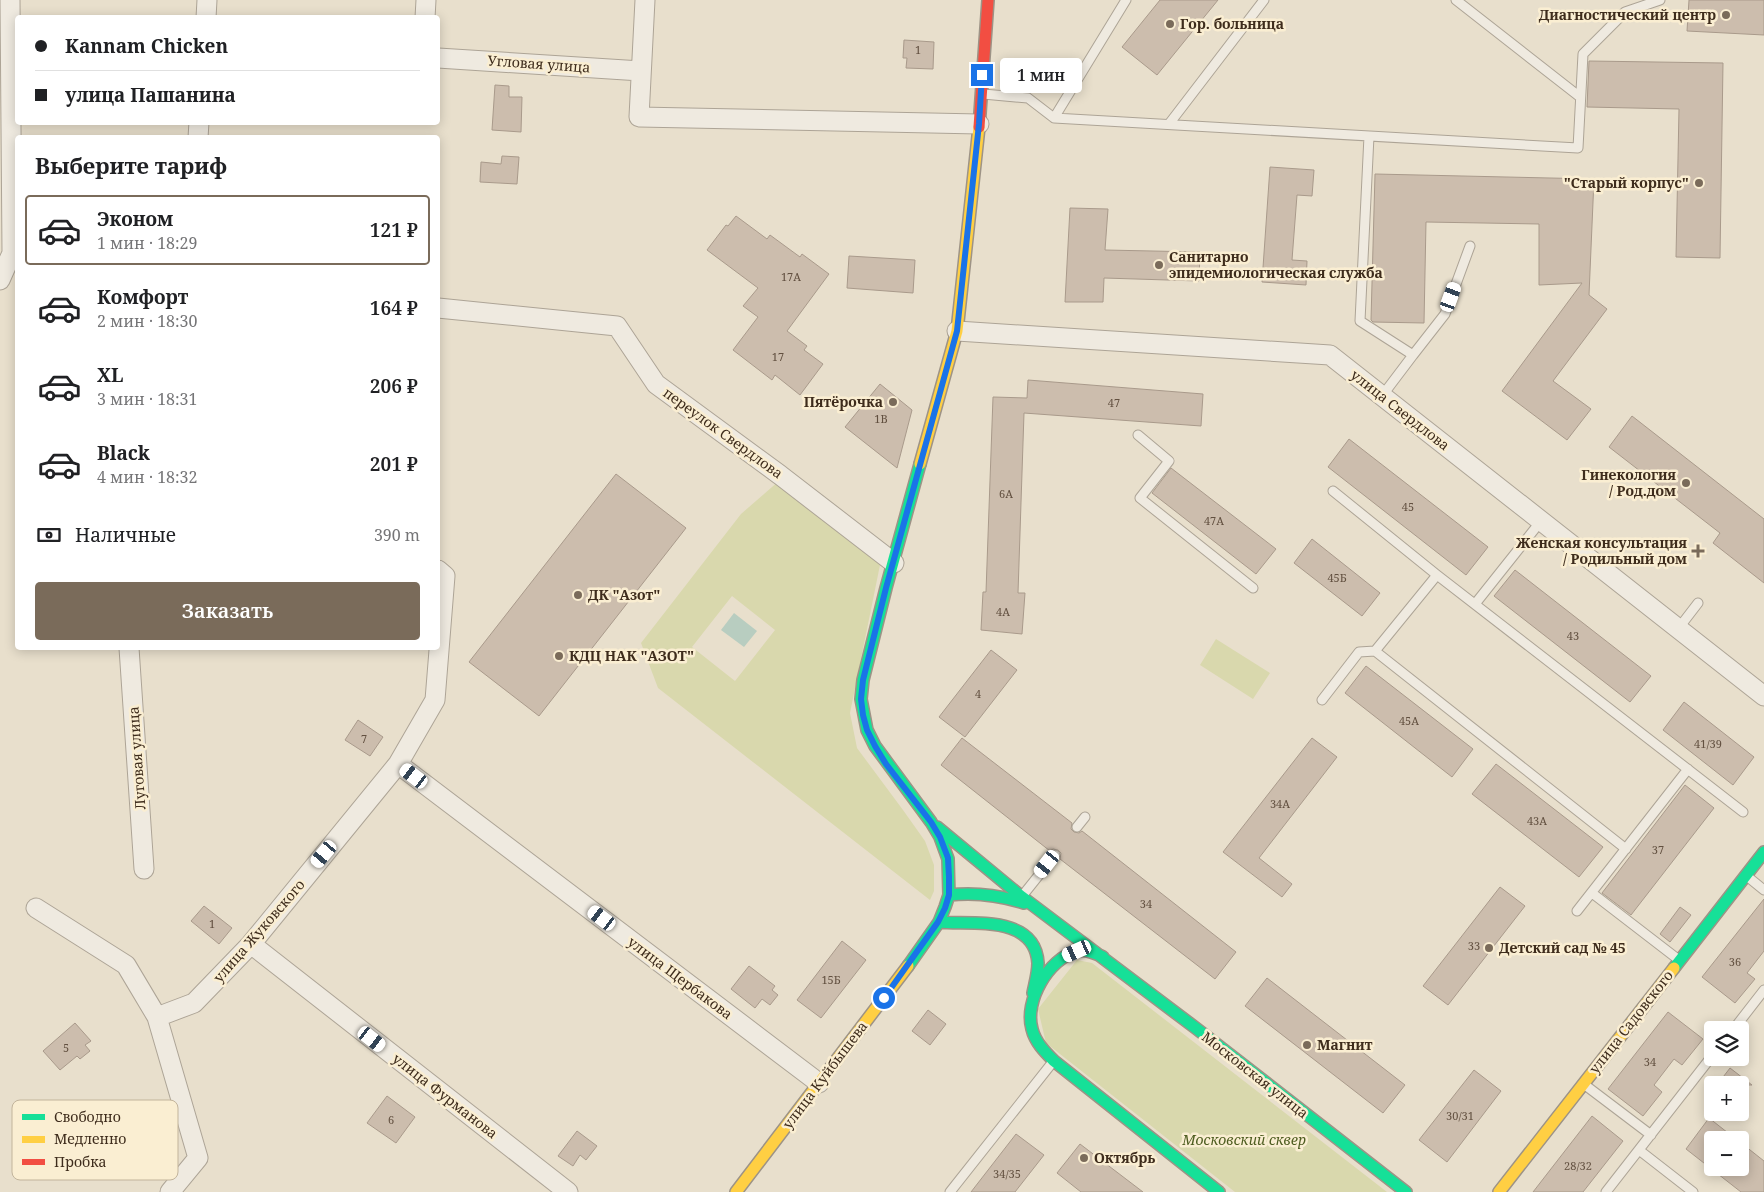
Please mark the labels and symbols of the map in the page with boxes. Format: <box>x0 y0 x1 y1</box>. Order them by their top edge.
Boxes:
place label: Диагностический центр <box>1539 5 1716 24</box>
marker: Диагностический центр <box>1720 9 1732 21</box>
place label: Гор. больница <box>1180 14 1284 33</box>
marker: Гор. больница <box>1164 18 1176 30</box>
house number: 1 <box>915 42 921 57</box>
street label: Угловая улица <box>487 50 591 77</box>
callout: 1 мин <box>1000 58 1082 92</box>
route end <box>971 64 993 86</box>
place label: "Старый корпус" <box>1564 173 1689 192</box>
marker: "Старый корпус" <box>1693 177 1705 189</box>
place label: Санитарно эпидемиологическая служба <box>1169 247 1383 282</box>
marker: Санитарно эпидемиологическая служба <box>1153 259 1165 271</box>
house number: 17А <box>781 269 801 284</box>
car <box>1438 280 1463 314</box>
house number: 17 <box>772 349 784 364</box>
street label: улица Свердлова <box>1347 365 1454 454</box>
street label: переулок Свердлова <box>660 383 787 482</box>
place label: Пятёрочка <box>804 392 883 411</box>
house number: 47 <box>1108 395 1120 410</box>
marker: Пятёрочка <box>887 396 899 408</box>
house number: 1В <box>874 411 888 426</box>
place label: Гинекология / Род.дом <box>1581 465 1676 500</box>
marker: Гинекология / Род.дом <box>1680 477 1692 489</box>
house number: 6А <box>999 486 1013 501</box>
house number: 45 <box>1402 499 1414 514</box>
house number: 47А <box>1204 513 1224 528</box>
place label: Женская консультация / Родильный дом <box>1516 533 1687 568</box>
marker: Женская консультация / Родильный дом <box>1691 544 1705 558</box>
house number: 45Б <box>1327 570 1347 585</box>
place label: ДК "Азот" <box>588 585 661 604</box>
marker: ДК "Азот" <box>572 589 584 601</box>
house number: 4А <box>996 604 1010 619</box>
house number: 43 <box>1567 628 1579 643</box>
place label: КДЦ НАК "АЗОТ" <box>569 646 694 665</box>
marker: КДЦ НАК "АЗОТ" <box>553 650 565 662</box>
house number: 4 <box>975 686 981 701</box>
street label: Луговая улица <box>123 706 150 810</box>
house number: 45А <box>1399 713 1419 728</box>
house number: 7 <box>361 731 367 746</box>
house number: 41/39 <box>1694 736 1722 751</box>
car <box>397 761 430 791</box>
house number: 34А <box>1270 796 1290 811</box>
house number: 43А <box>1527 813 1547 828</box>
car <box>308 838 339 870</box>
house number: 37 <box>1652 842 1664 857</box>
car <box>1031 848 1062 880</box>
street label: улица Жуковского <box>209 875 309 986</box>
house number: 34 <box>1140 896 1152 911</box>
car <box>585 903 618 933</box>
house number: 1 <box>209 916 215 931</box>
street label: улица Щербакова <box>624 932 737 1023</box>
car <box>1060 938 1093 964</box>
house number: 33 <box>1468 938 1480 953</box>
place label: Детский сад № 45 <box>1499 938 1626 957</box>
marker: Детский сад № 45 <box>1483 942 1495 954</box>
house number: 36 <box>1729 954 1741 969</box>
street label: улица Садовского <box>1584 966 1677 1077</box>
house number: 15Б <box>821 972 841 987</box>
route start <box>873 987 895 1009</box>
street label: улица Куйбышева <box>778 1017 871 1132</box>
car <box>355 1024 388 1054</box>
street label: Московская улица <box>1198 1027 1313 1122</box>
place label: Магнит <box>1317 1035 1373 1054</box>
marker: Магнит <box>1301 1039 1313 1051</box>
house number: 5 <box>63 1040 69 1055</box>
street label: улица Фурманова <box>389 1049 502 1143</box>
house number: 34 <box>1644 1054 1656 1069</box>
legend <box>12 1100 178 1180</box>
text: Свободно <box>54 1107 121 1126</box>
house number: 30/31 <box>1446 1108 1474 1123</box>
house number: 6 <box>388 1112 394 1127</box>
text: Медленно <box>54 1129 126 1148</box>
park label: Московский сквер <box>1181 1130 1306 1149</box>
place label: Октябрь <box>1094 1148 1155 1167</box>
text: Пробка <box>54 1152 106 1171</box>
marker: Октябрь <box>1078 1152 1090 1164</box>
house number: 28/32 <box>1564 1158 1592 1173</box>
house number: 34/35 <box>993 1166 1021 1181</box>

